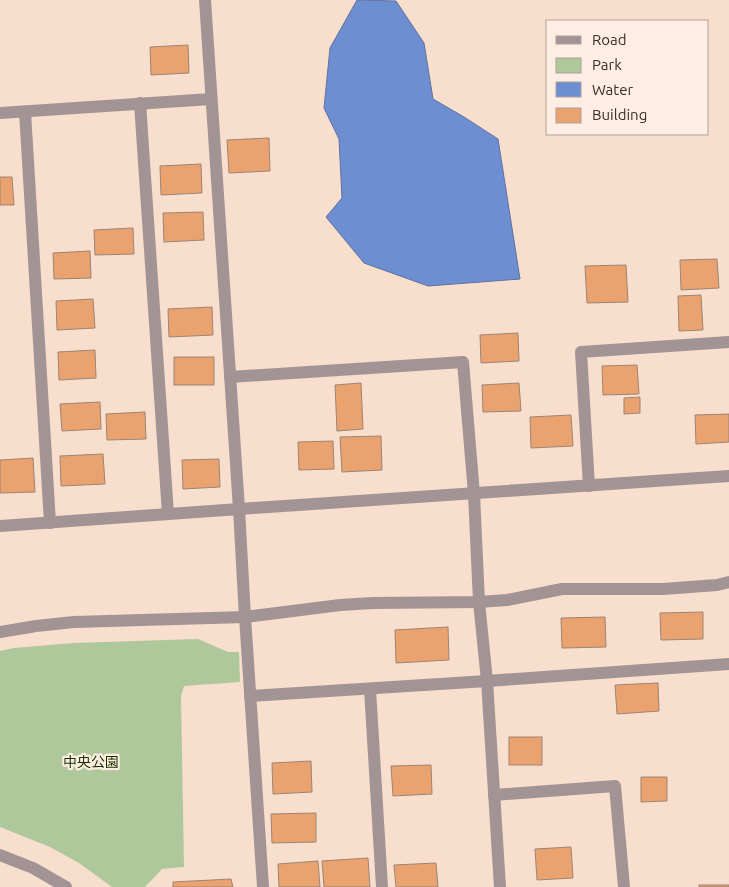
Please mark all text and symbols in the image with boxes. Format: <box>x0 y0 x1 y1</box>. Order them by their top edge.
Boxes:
legend <box>546 20 709 135</box>
text: Road <box>592 31 627 48</box>
text: Park <box>592 56 622 73</box>
text: Water <box>592 81 633 98</box>
text: Building <box>592 106 647 123</box>
park label: 中央公園 <box>63 754 119 770</box>

